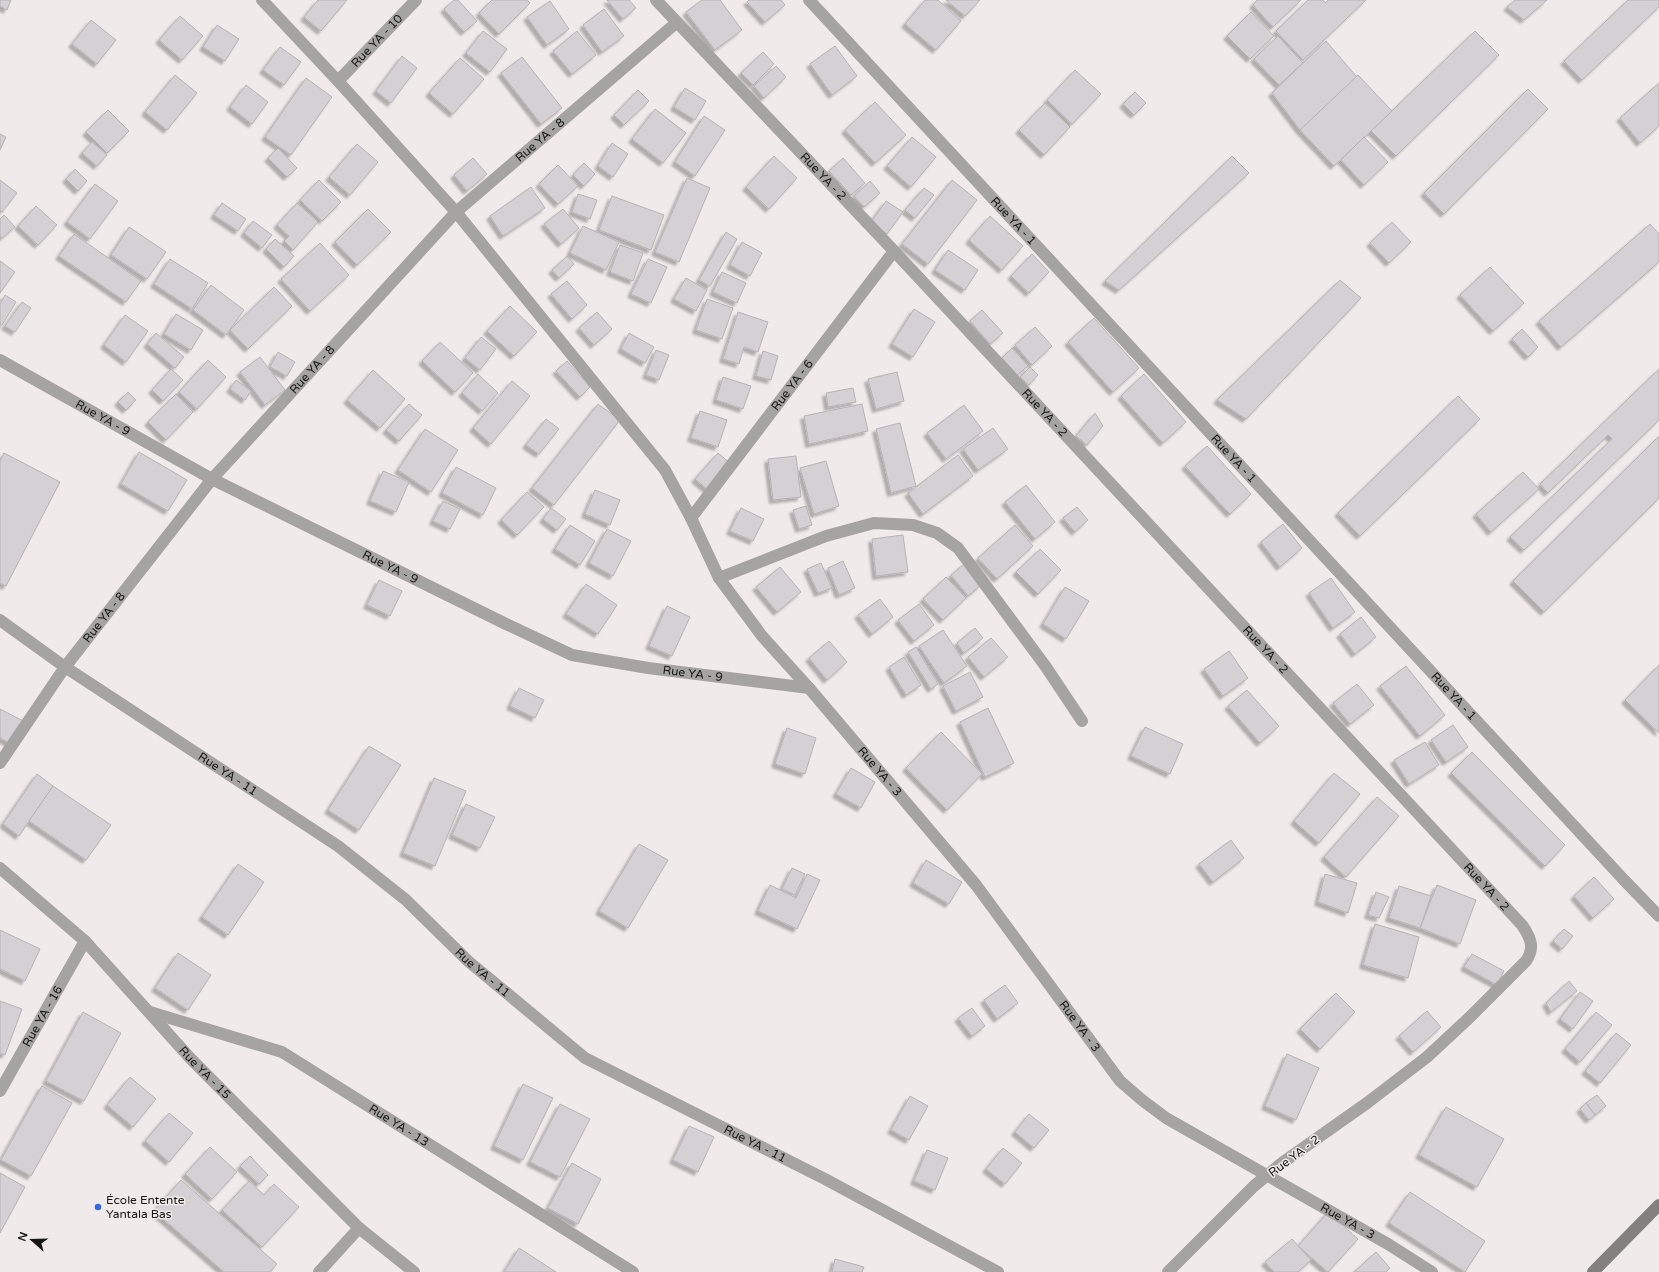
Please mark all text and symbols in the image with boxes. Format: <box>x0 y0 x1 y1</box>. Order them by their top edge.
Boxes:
street label: Rue YA - 10 <box>348 11 406 70</box>
street label: Rue YA - 8 <box>513 115 567 165</box>
street label: Rue YA - 2 <box>797 150 849 203</box>
street label: Rue YA - 1 <box>988 194 1039 248</box>
street label: Rue YA - 8 <box>287 342 338 396</box>
street label: Rue YA - 6 <box>768 357 816 413</box>
street label: Rue YA - 2 <box>1019 386 1070 440</box>
street label: Rue YA - 9 <box>73 397 133 439</box>
street label: Rue YA - 1 <box>1208 432 1259 485</box>
street label: Rue YA - 9 <box>360 547 421 587</box>
street label: Rue YA - 8 <box>80 589 128 645</box>
street label: Rue YA - 2 <box>1240 623 1291 677</box>
street label: Rue YA - 9 <box>662 663 724 684</box>
street label: Rue YA - 1 <box>1428 669 1479 723</box>
street label: Rue YA - 3 <box>855 744 905 799</box>
street label: Rue YA - 11 <box>196 749 260 798</box>
street label: Rue YA - 2 <box>1461 860 1512 914</box>
street label: Rue YA - 11 <box>452 945 513 1000</box>
street label: Rue YA - 16 <box>20 983 65 1049</box>
street label: Rue YA - 3 <box>1056 998 1103 1055</box>
street label: Rue YA - 15 <box>176 1043 234 1102</box>
street label: Rue YA - 13 <box>366 1101 431 1149</box>
street label: Rue YA - 11 <box>722 1122 789 1165</box>
street label: Rue YA - 2 <box>1266 1132 1322 1180</box>
place label: École Entente Yantala Bas <box>106 1193 185 1221</box>
street label: Rue YA - 3 <box>1318 1200 1377 1242</box>
marker: École Entente Yantala Bas <box>93 1202 103 1212</box>
north arrow <box>12 1220 52 1260</box>
text: N <box>15 1230 31 1243</box>

